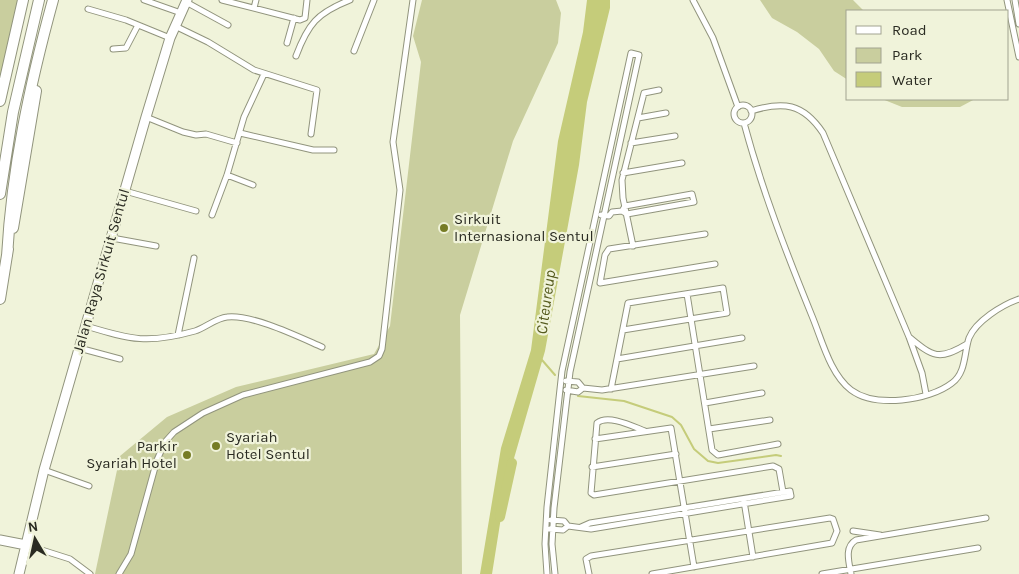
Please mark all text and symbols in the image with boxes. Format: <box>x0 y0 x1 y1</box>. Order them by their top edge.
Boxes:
legend <box>846 10 1009 100</box>
text: Road <box>892 21 927 39</box>
text: Park <box>892 46 922 64</box>
text: Water <box>892 71 933 89</box>
street label: Jalan Raya Sirkuit Sentul <box>69 187 133 355</box>
place label: Sirkuit Internasional Sentul <box>454 210 594 245</box>
marker: Sirkuit Internasional Sentul <box>438 222 450 234</box>
water label: Citeureup <box>532 268 559 336</box>
place label: Syariah Hotel Sentul <box>226 428 310 463</box>
place label: Parkir Syariah Hotel <box>86 437 178 472</box>
marker: Syariah Hotel Sentul <box>210 440 222 452</box>
marker: Parkir Syariah Hotel <box>181 449 193 461</box>
north arrow <box>10 514 60 564</box>
text: N <box>27 517 39 536</box>

